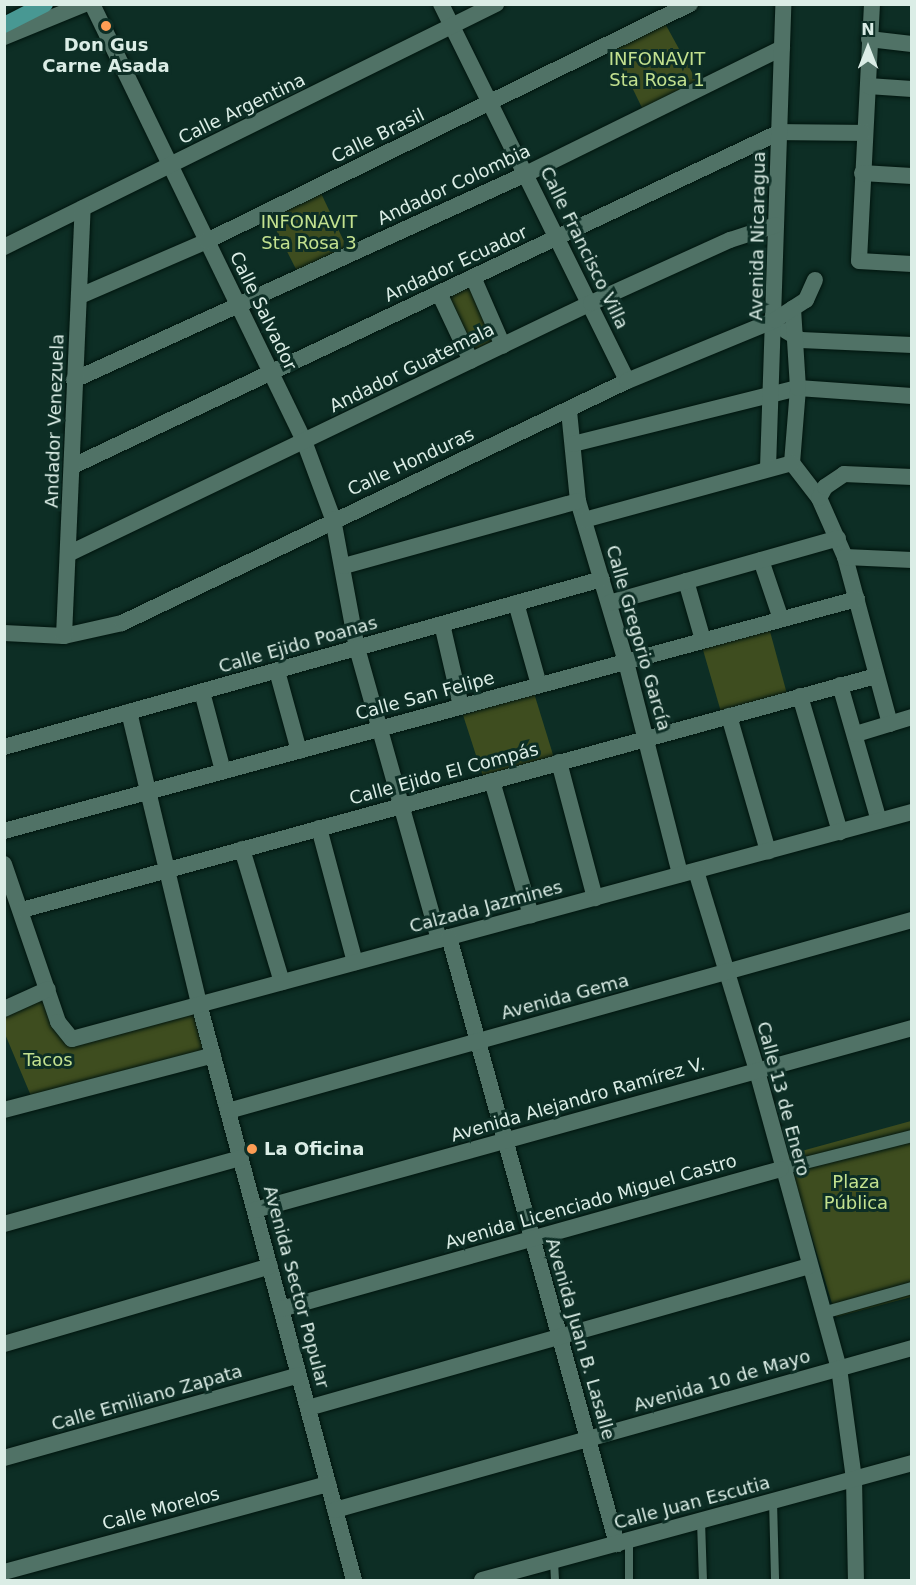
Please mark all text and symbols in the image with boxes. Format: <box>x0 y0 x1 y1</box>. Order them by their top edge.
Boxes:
north arrow <box>838 18 898 78</box>
marker: Don Gus Carne Asada <box>99 19 113 33</box>
text: N <box>861 20 875 39</box>
place label: Don Gus Carne Asada <box>42 35 170 78</box>
park label: INFONAVIT Sta Rosa 1 <box>609 49 705 92</box>
street label: Calle Argentina <box>175 69 309 149</box>
street label: Calle Brasil <box>328 104 428 168</box>
street label: Andador Colombia <box>374 140 534 230</box>
street label: Avenida Nicaragua <box>746 151 770 321</box>
street label: Calle Francisco Villa <box>535 163 633 333</box>
park label: INFONAVIT Sta Rosa 3 <box>261 212 357 254</box>
street label: Andador Ecuador <box>381 221 531 307</box>
street label: Calle Salvador <box>225 248 301 374</box>
street label: Andador Guatemala <box>326 319 498 417</box>
street label: Andador Venezuela <box>41 334 69 508</box>
street label: Calle Honduras <box>344 423 478 501</box>
street label: Calle Gregorio García <box>601 543 675 733</box>
street label: Calle Ejido Poanas <box>216 612 380 678</box>
street label: Calle San Felipe <box>353 667 497 725</box>
street label: Calle Ejido El Compás <box>347 738 541 810</box>
street label: Calzada Jazmines <box>407 876 565 938</box>
street label: Avenida Gema <box>499 970 631 1024</box>
street label: Calle 13 de Enero <box>752 1019 814 1179</box>
park label: Tacos <box>23 1049 73 1071</box>
street label: Avenida Alejandro Ramírez V. <box>449 1053 707 1147</box>
place label: La Oficina <box>264 1138 364 1160</box>
marker: La Oficina <box>245 1142 259 1156</box>
street label: Avenida Licenciado Miguel Castro <box>443 1150 739 1254</box>
park label: Plaza Pública <box>824 1172 888 1214</box>
street label: Avenida Sector Popular <box>259 1183 333 1391</box>
street label: Avenida Juan B. Lasalle <box>541 1236 619 1442</box>
street label: Avenida 10 de Mayo <box>631 1345 813 1417</box>
street label: Calle Emiliano Zapata <box>49 1360 245 1436</box>
street label: Calle Juan Escutia <box>612 1472 772 1534</box>
street label: Calle Morelos <box>100 1483 222 1535</box>

